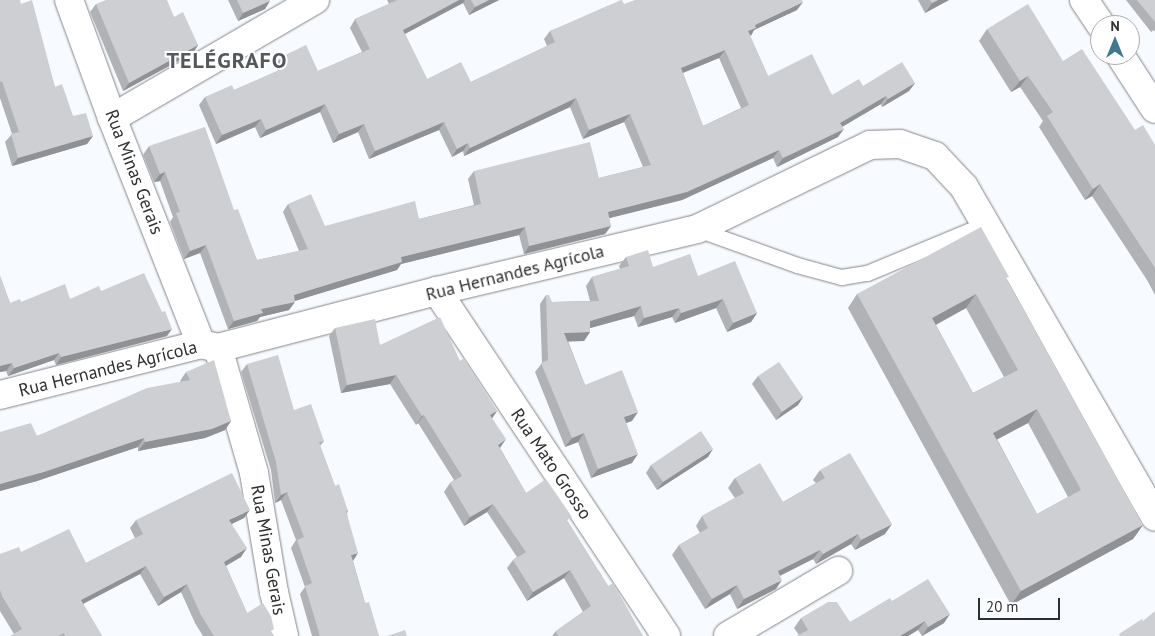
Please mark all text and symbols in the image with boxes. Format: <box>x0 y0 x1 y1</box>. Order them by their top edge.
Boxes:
north arrow <box>1090 15 1140 65</box>
text: N <box>1110 17 1120 35</box>
district label: TELÉGRAFO <box>165 48 289 74</box>
street label: Rua Minas Gerais <box>100 107 168 237</box>
street label: Rua Hernandes Agrícola <box>423 240 607 306</box>
street label: Rua Hernandes Agrícola <box>16 336 200 402</box>
street label: Rua Mato Grosso <box>506 404 596 524</box>
street label: Rua Minas Gerais <box>246 483 290 617</box>
scale bar <box>980 588 1062 620</box>
text: 20 m <box>986 597 1019 616</box>

